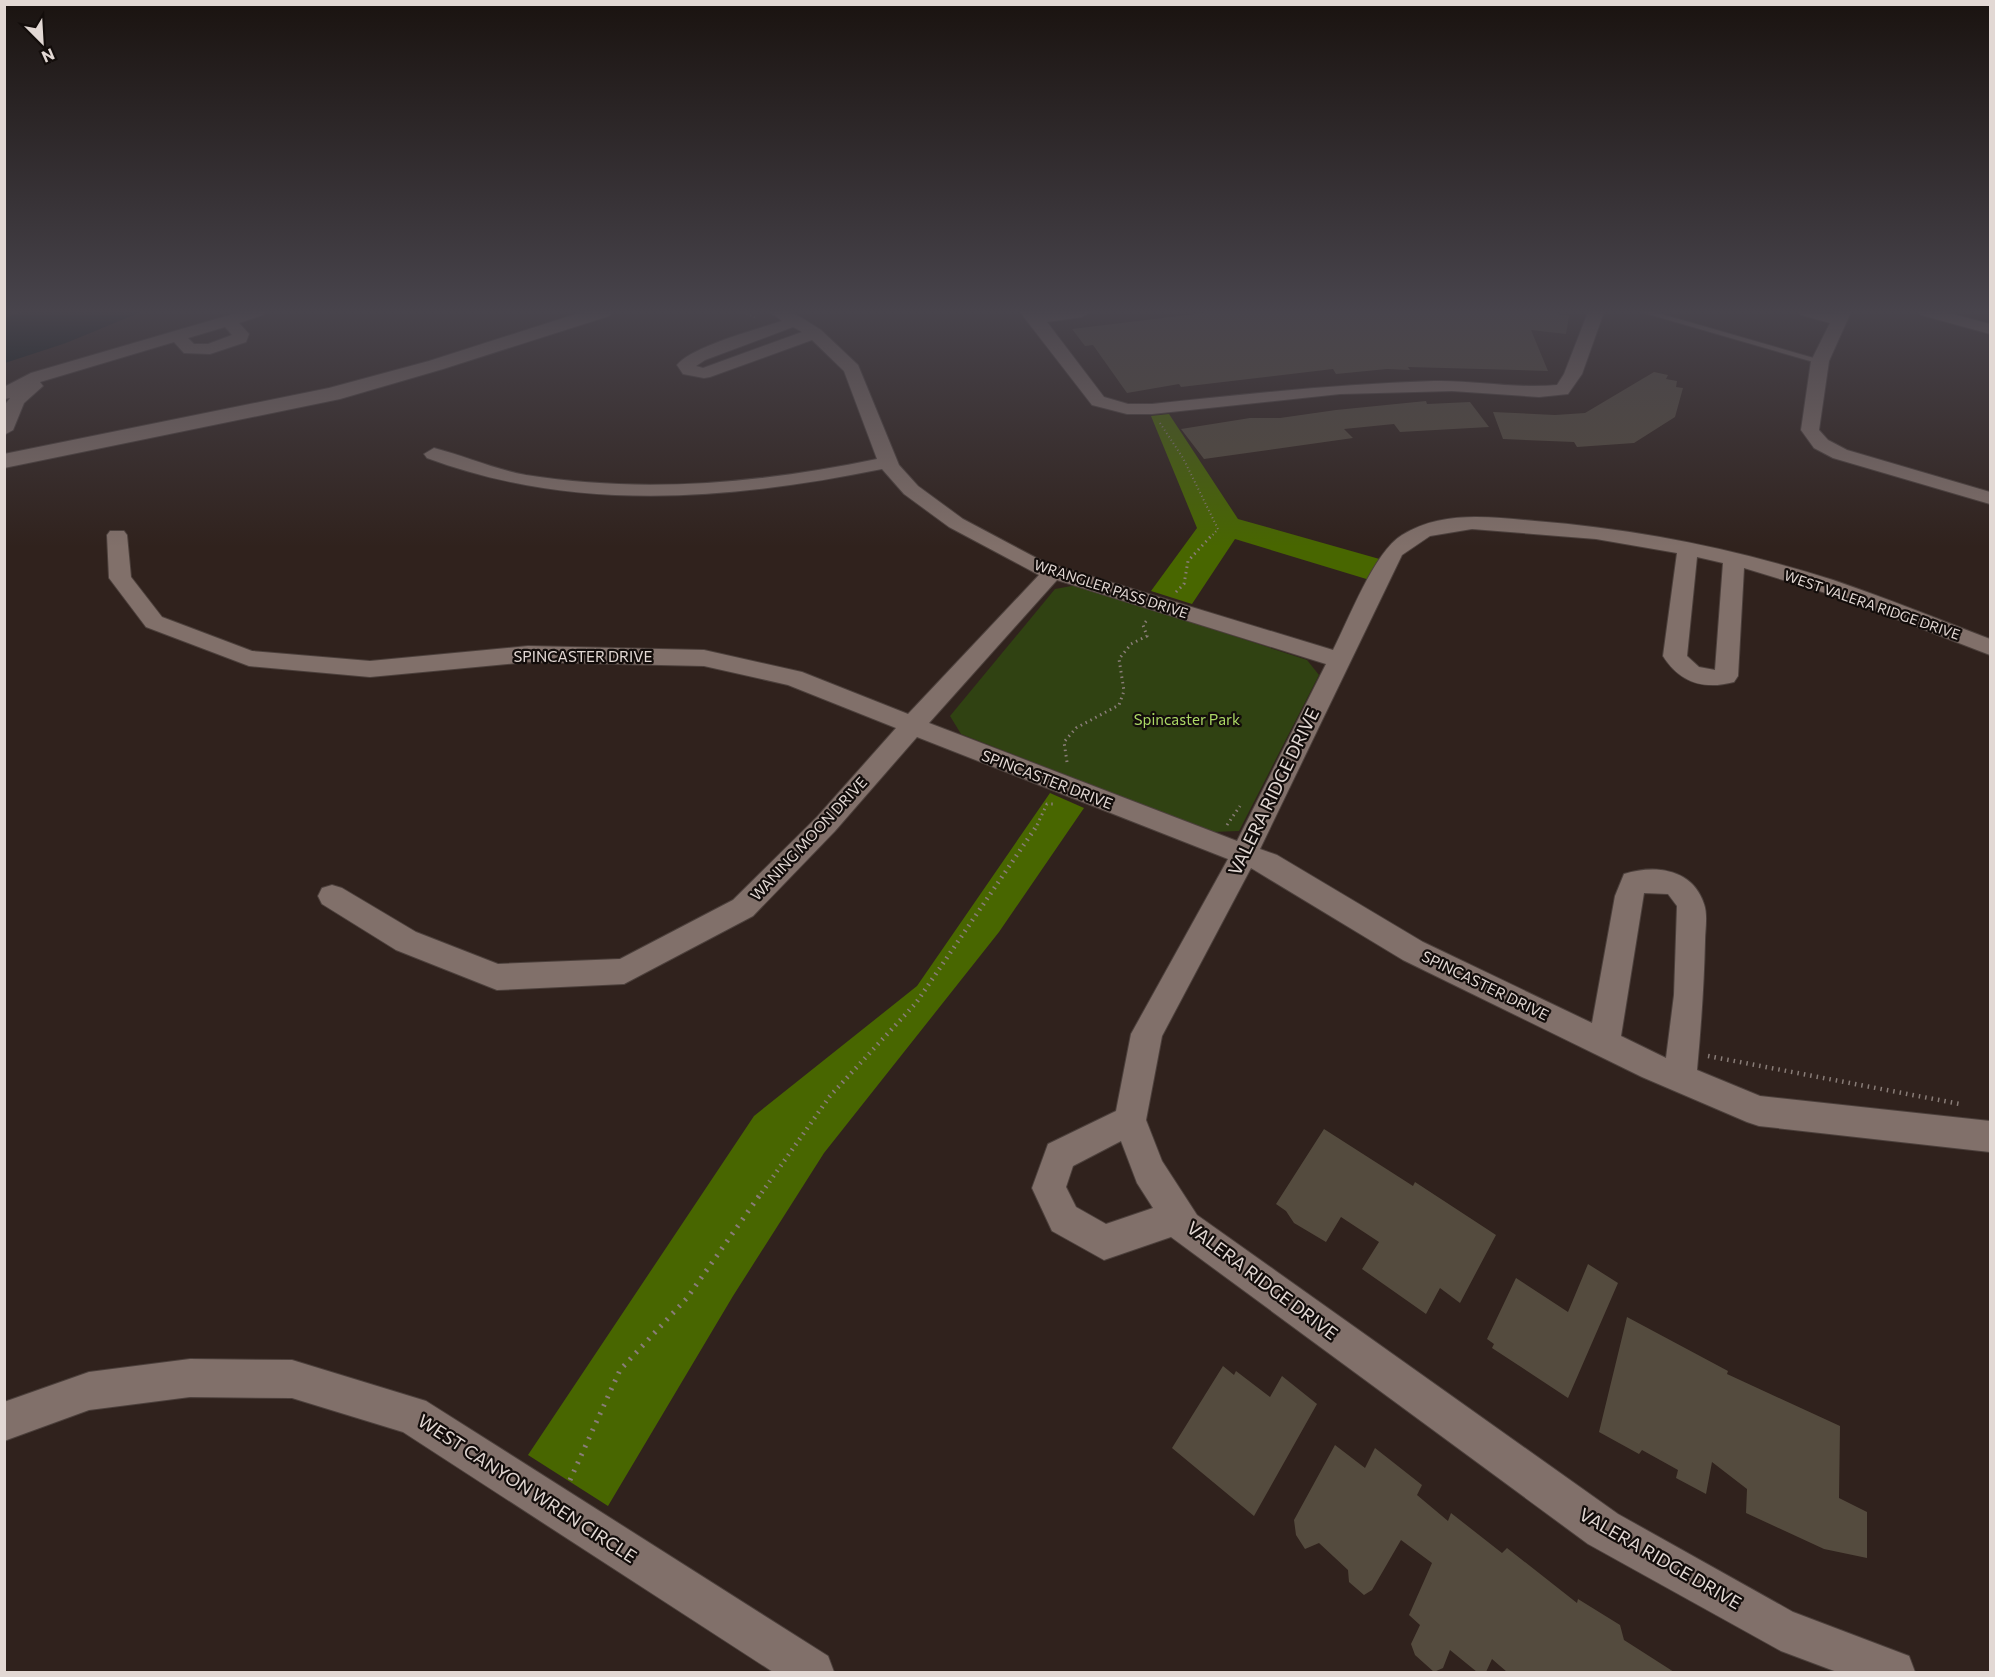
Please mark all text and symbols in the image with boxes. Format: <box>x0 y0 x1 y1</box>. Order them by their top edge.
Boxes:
north arrow <box>12 12 72 72</box>
text: N <box>39 45 58 67</box>
street label: WRANGLER PASS DRIVE <box>1032 556 1190 621</box>
street label: WEST VALERA RIDGE DRIVE <box>1782 566 1962 643</box>
street label: SPINCASTER DRIVE <box>514 647 653 665</box>
street label: VALERA RIDGE DRIVE <box>1223 704 1323 879</box>
park label: Spincaster Park <box>1134 710 1240 728</box>
street label: SPINCASTER DRIVE <box>979 746 1115 812</box>
street label: WANING MOON DRIVE <box>746 773 870 904</box>
street label: SPINCASTER DRIVE <box>1419 947 1552 1024</box>
street label: VALERA RIDGE DRIVE <box>1183 1216 1342 1344</box>
street label: WEST CANYON WREN CIRCLE <box>414 1409 641 1567</box>
street label: VALERA RIDGE DRIVE <box>1576 1503 1745 1614</box>

